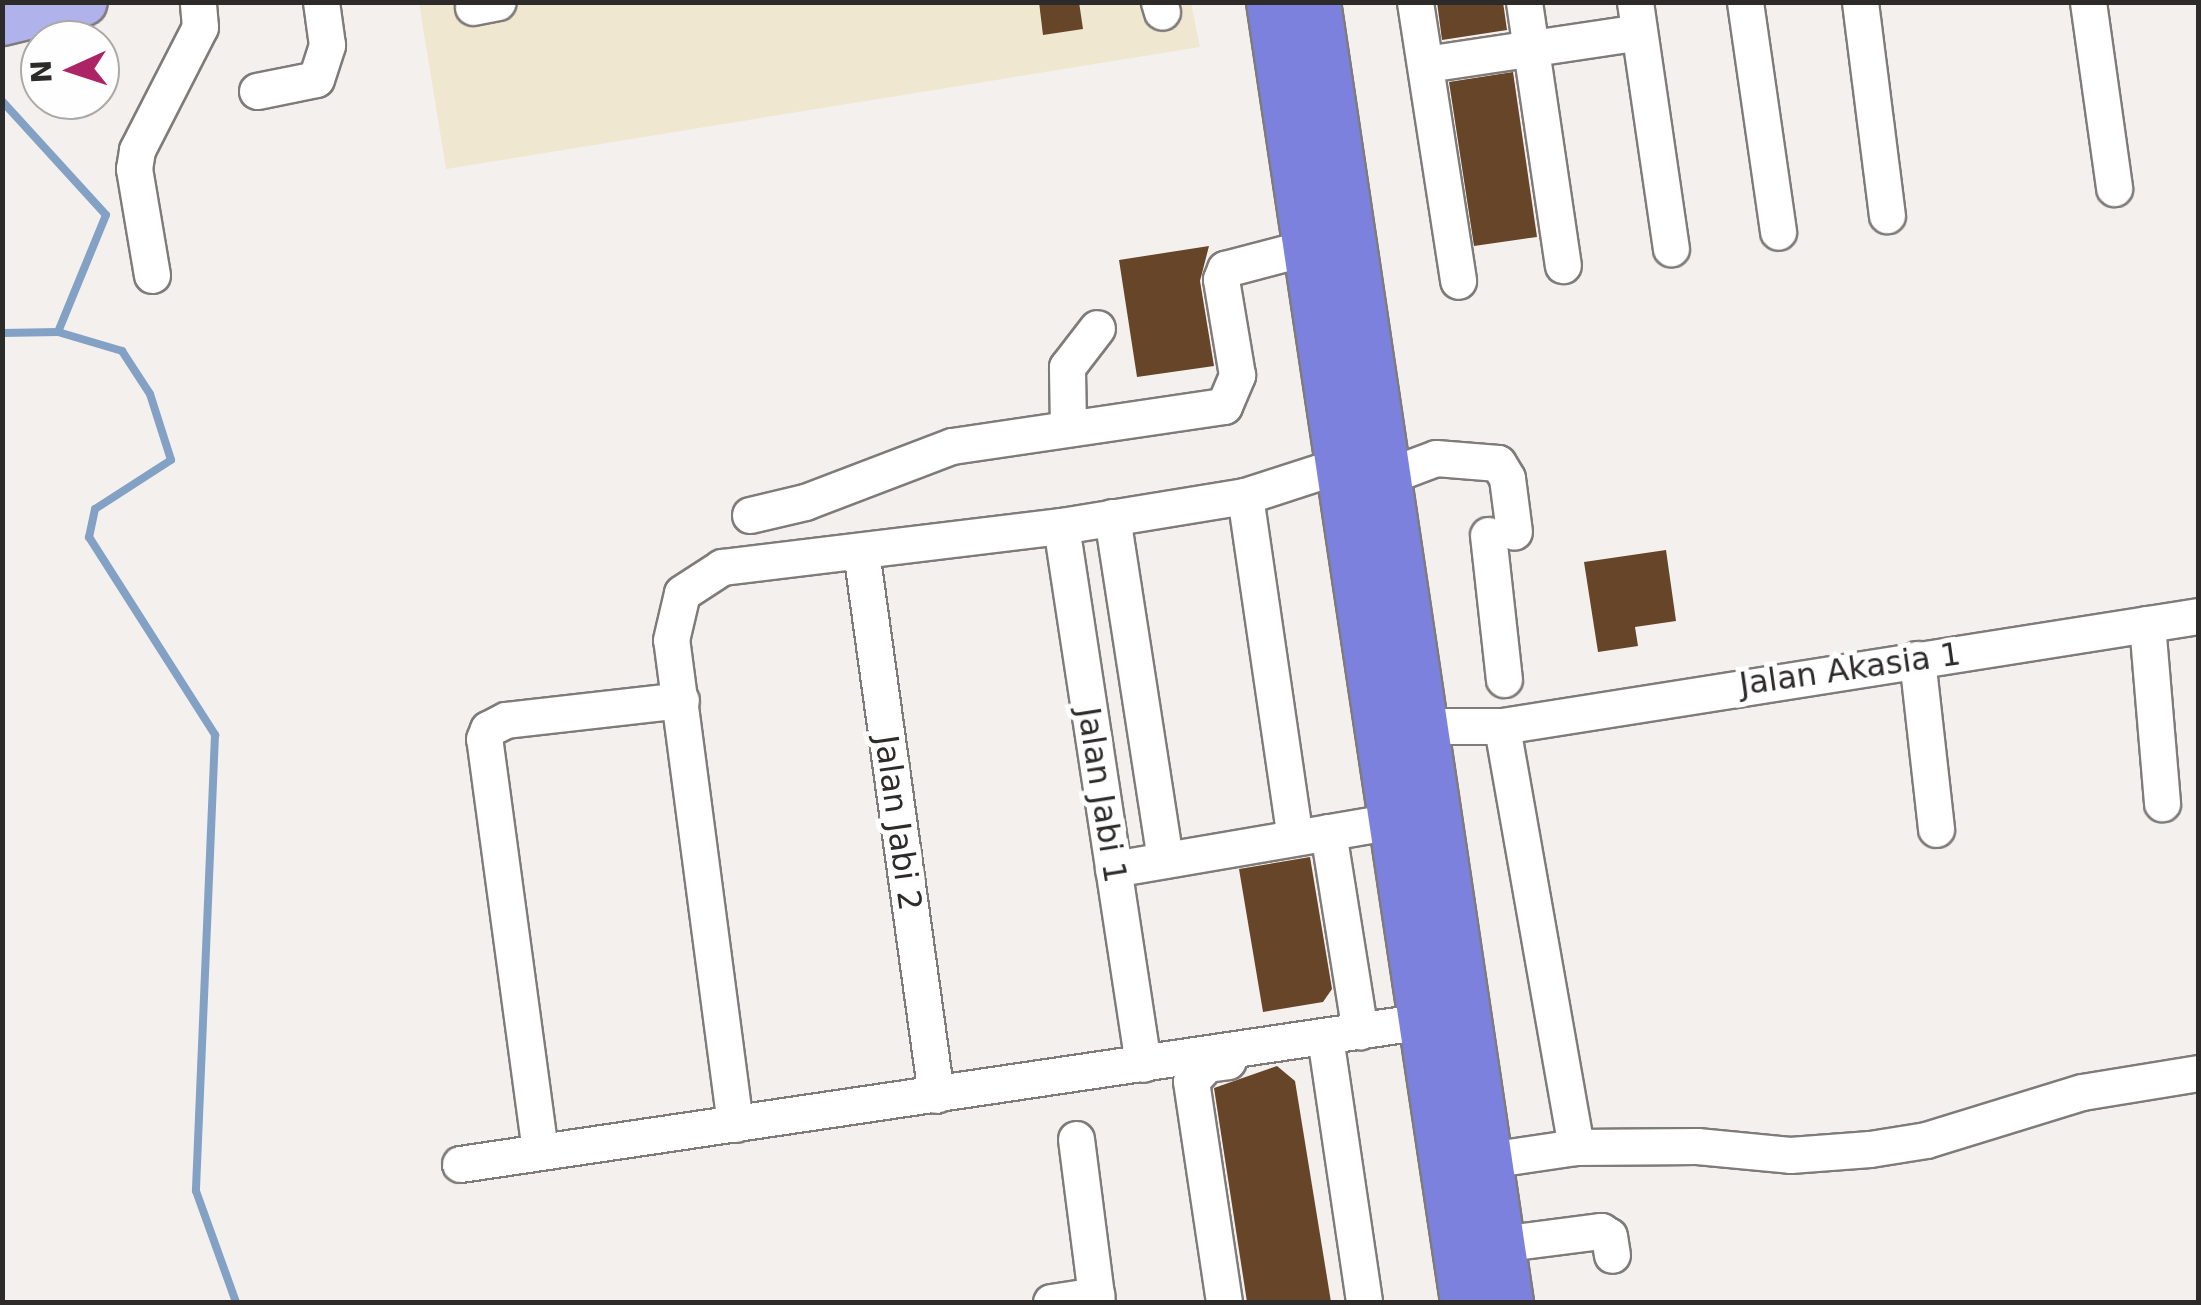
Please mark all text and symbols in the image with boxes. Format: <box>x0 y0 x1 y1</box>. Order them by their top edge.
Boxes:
north arrow <box>20 20 120 120</box>
text: N <box>24 59 59 84</box>
street label: Jalan Akasia 1 <box>1737 634 1963 704</box>
street label: Jalan Jabi 1 <box>1069 705 1135 885</box>
street label: Jalan Jabi 2 <box>867 733 929 913</box>

